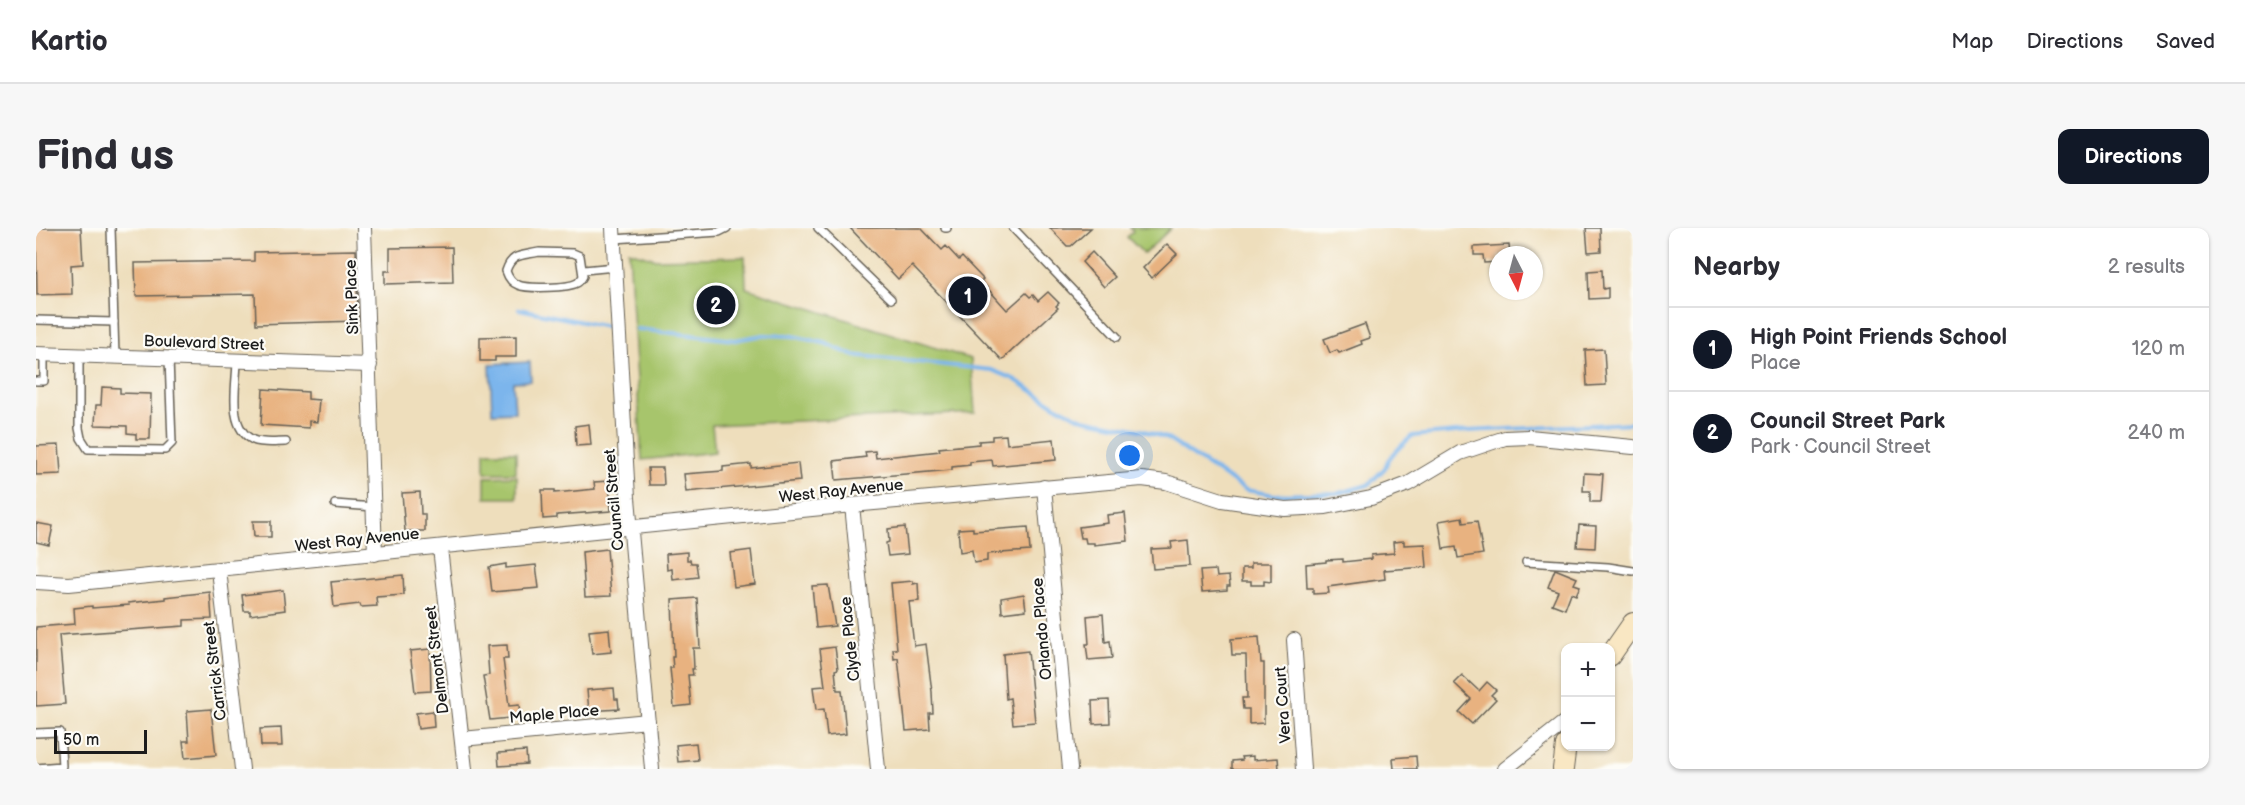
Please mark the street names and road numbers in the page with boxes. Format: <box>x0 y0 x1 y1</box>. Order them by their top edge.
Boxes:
street label: Sink Place <box>342 259 363 335</box>
street label: Boulevard Street <box>143 332 265 355</box>
street label: Council Street <box>601 448 628 552</box>
street label: West Ray Avenue <box>778 475 905 507</box>
street label: West Ray Avenue <box>294 524 421 556</box>
street label: Orlando Place <box>1029 576 1056 681</box>
street label: Clyde Place <box>837 595 864 682</box>
street label: Delmont Street <box>421 605 454 715</box>
street label: Carrick Street <box>200 620 231 722</box>
street label: Vera Court <box>1271 666 1296 744</box>
street label: Maple Place <box>508 701 600 728</box>

